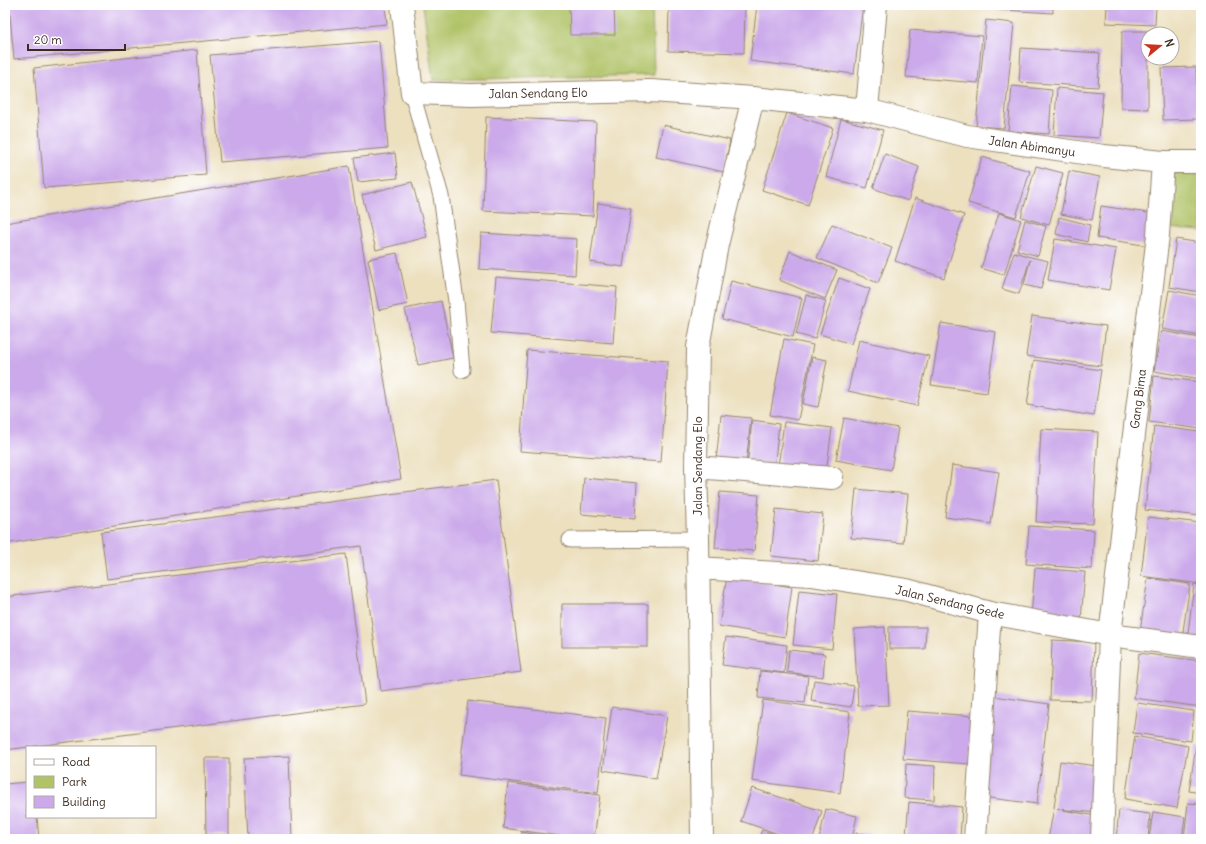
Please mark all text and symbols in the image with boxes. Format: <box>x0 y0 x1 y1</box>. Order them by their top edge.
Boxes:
scale bar <box>28 26 125 52</box>
north arrow <box>1140 26 1180 66</box>
text: 20 m <box>34 32 62 47</box>
text: N <box>1162 37 1177 49</box>
street label: Jalan Sendang Elo <box>488 85 588 101</box>
street label: Jalan Abimanyu <box>988 132 1076 160</box>
street label: Gang Bima <box>1127 368 1149 430</box>
street label: Jalan Sendang Elo <box>690 416 705 516</box>
street label: Jalan Sendang Gede <box>894 582 1006 622</box>
legend <box>26 746 156 818</box>
text: Road <box>62 754 90 769</box>
text: Park <box>62 774 87 789</box>
text: Building <box>62 794 106 809</box>

